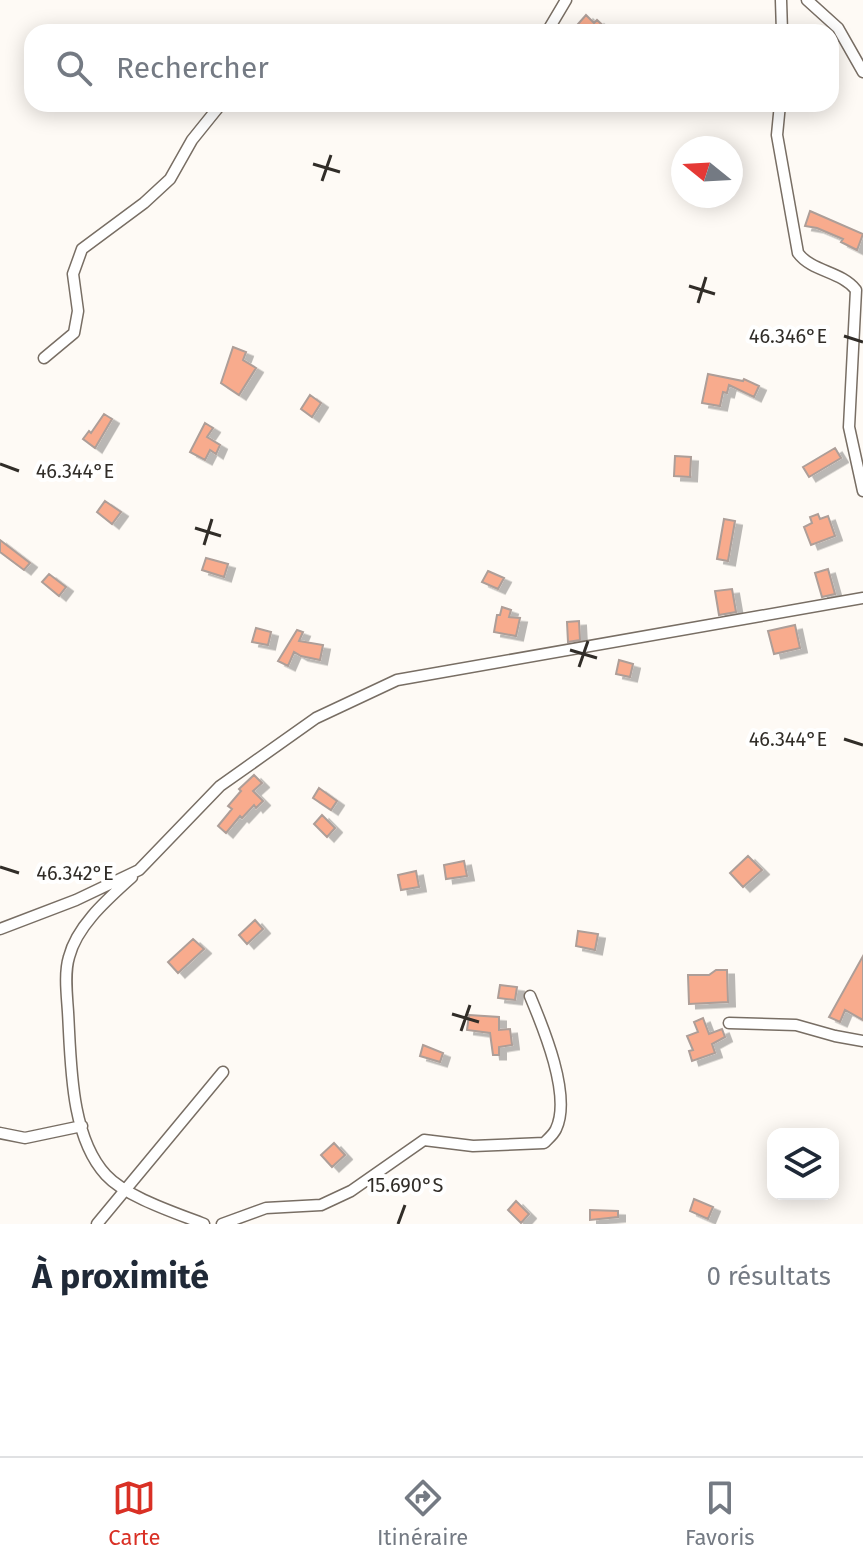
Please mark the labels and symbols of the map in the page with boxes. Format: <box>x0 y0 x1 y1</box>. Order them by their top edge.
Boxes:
north arrow <box>671 136 743 208</box>
text: 46.346°E <box>749 324 827 348</box>
text: 46.344°E <box>36 459 114 483</box>
text: 46.344°E <box>749 727 827 751</box>
text: 46.342°E <box>36 861 114 885</box>
text: 15.690°S <box>367 1173 443 1197</box>

